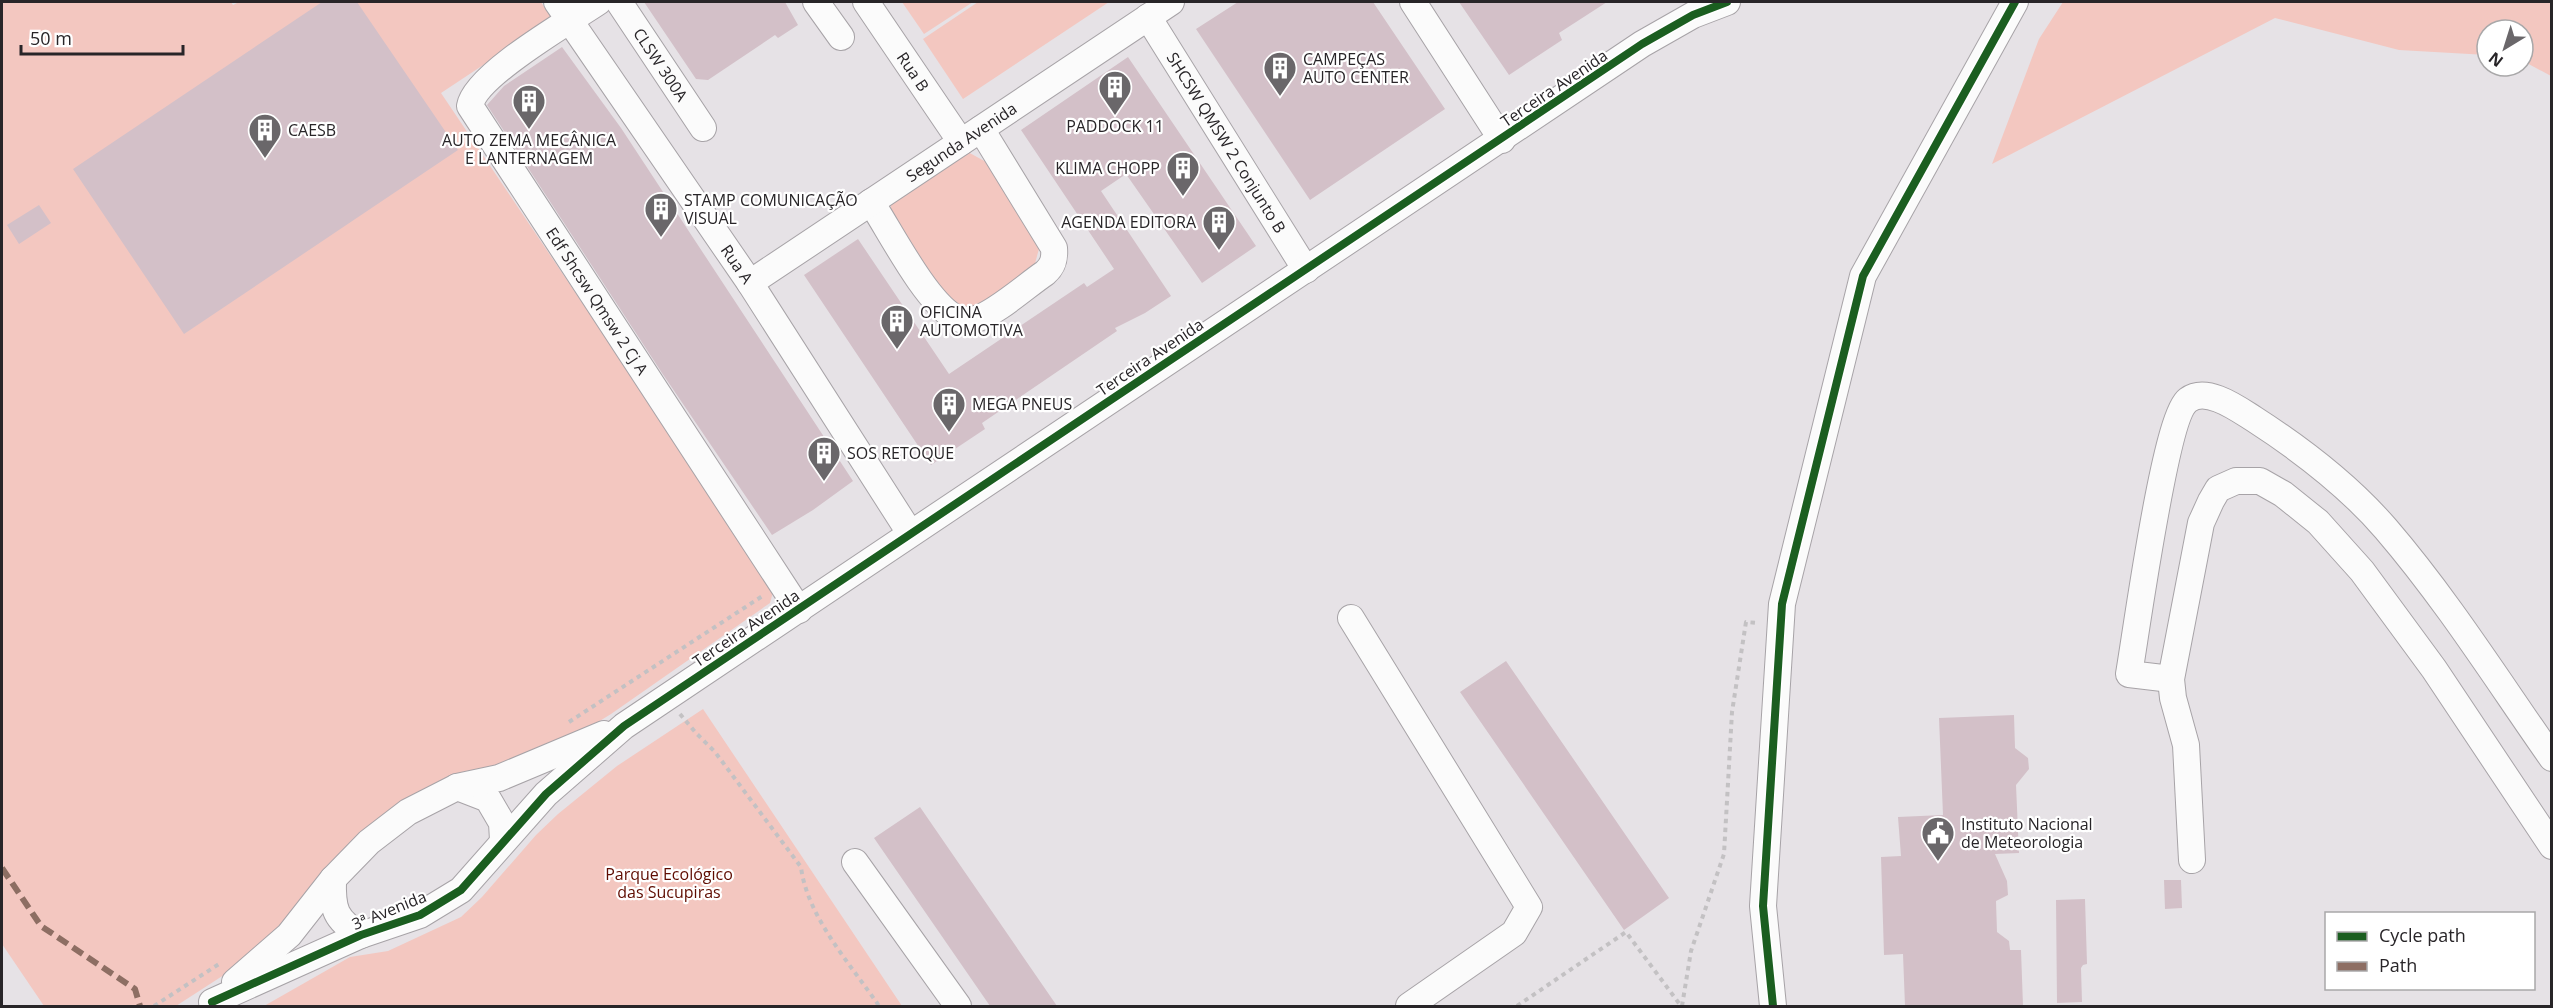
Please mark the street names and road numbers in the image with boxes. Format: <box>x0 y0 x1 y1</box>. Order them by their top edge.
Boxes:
street label: CLSW 300A <box>628 23 693 106</box>
street label: Terceira Avenida <box>1496 44 1612 132</box>
street label: Rua B <box>892 48 934 96</box>
street label: SHCSW QMSW 2 Conjunto B <box>1162 48 1291 237</box>
street label: Segunda Avenida <box>902 97 1021 187</box>
street label: Edf Shcsw Qmsw 2 Cj A <box>541 223 654 380</box>
street label: Rua A <box>716 240 759 289</box>
street label: Terceira Avenida <box>1092 313 1208 401</box>
street label: Terceira Avenida <box>688 584 804 672</box>
street label: 3ª Avenida <box>348 885 430 935</box>

